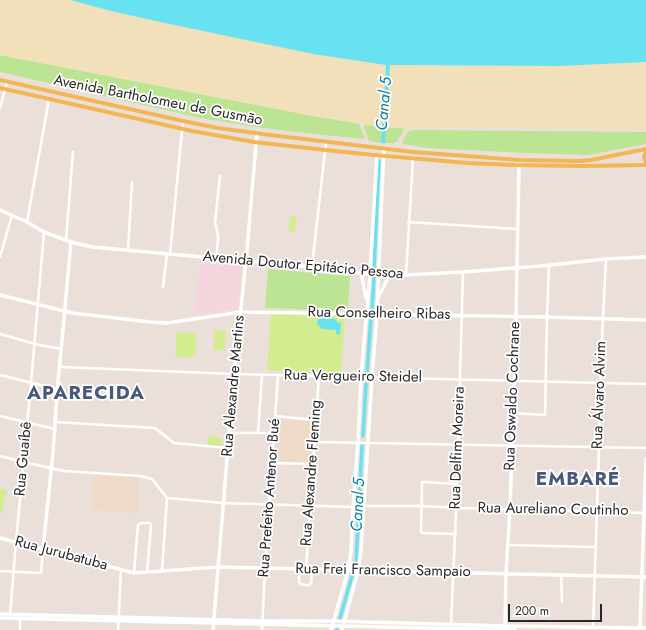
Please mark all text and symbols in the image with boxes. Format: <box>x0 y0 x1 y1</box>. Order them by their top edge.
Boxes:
street label: Avenida Bartholomeu de Gusmão <box>52 72 264 130</box>
water label: Canal 5 <box>373 76 397 132</box>
street label: Avenida Doutor Epitácio Pessoa <box>202 248 404 284</box>
street label: Rua Conselheiro Ribas <box>307 304 451 324</box>
street label: Rua Alexandre Martins <box>219 315 249 457</box>
street label: Rua Oswaldo Cochrane <box>501 321 525 471</box>
street label: Rua Álvaro Alvim <box>589 341 611 449</box>
street label: Rua Vergueiro Steidel <box>284 367 422 387</box>
district label: APARECIDA <box>27 383 145 405</box>
street label: Rua Delfim Moreira <box>447 386 469 510</box>
street label: Rua Alexandre Fleming <box>298 399 326 547</box>
street label: Rua Prefeito Antenor Bué <box>255 418 285 578</box>
street label: Rua Guaíbê <box>12 421 36 497</box>
district label: EMBARÉ <box>536 469 620 491</box>
water label: Canal 5 <box>348 478 370 532</box>
street label: Rua Aureliano Coutinho <box>477 500 629 520</box>
street label: Rua Jurubatuba <box>13 533 109 575</box>
street label: Rua Frei Francisco Sampaio <box>295 560 471 582</box>
scale bar <box>510 596 604 622</box>
text: 200 m <box>515 602 549 620</box>

